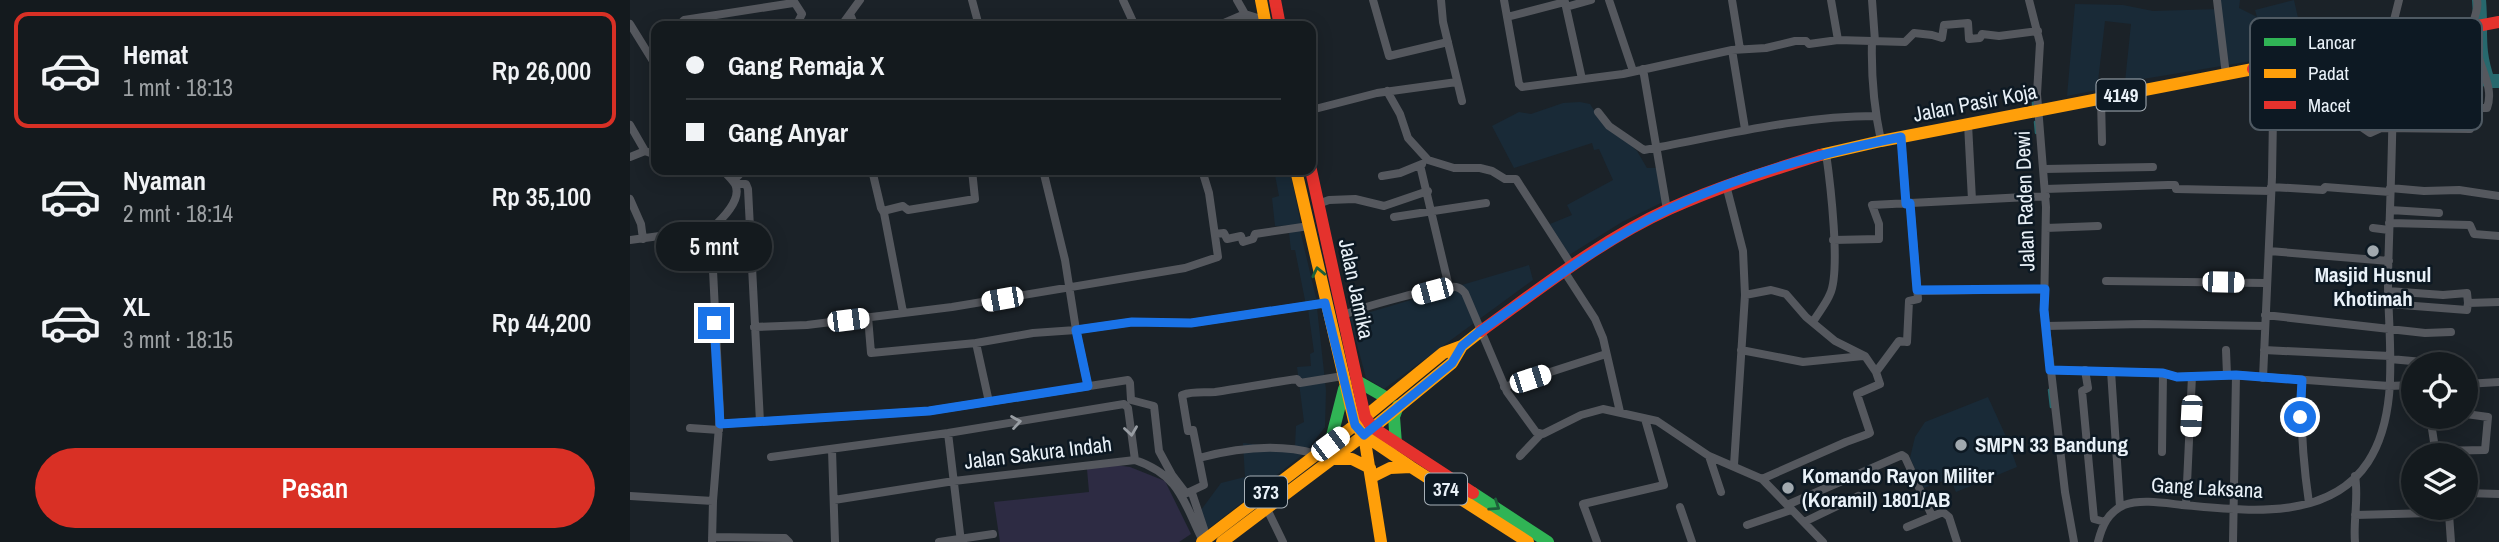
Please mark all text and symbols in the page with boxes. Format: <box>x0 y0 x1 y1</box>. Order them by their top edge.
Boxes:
legend <box>2250 18 2482 130</box>
text: Lancar <box>2308 29 2356 55</box>
text: Hemat <box>123 37 188 72</box>
icon: car <box>39 39 102 102</box>
text: Gang Remaja X <box>728 48 884 83</box>
text: Rp 26,000 <box>492 53 591 88</box>
text: Padat <box>2308 60 2349 86</box>
text: 1 mnt · 18:13 <box>123 72 233 103</box>
street label: Jalan Pasir Koja <box>1911 76 2040 129</box>
road number: 4149 <box>2096 80 2146 110</box>
text: Macet <box>2308 92 2351 118</box>
text: Gang Anyar <box>728 115 848 150</box>
street label: Jalan Raden Dewi <box>2008 130 2041 272</box>
text: Nyaman <box>123 163 206 198</box>
icon: car <box>39 165 102 228</box>
text: Rp 35,100 <box>492 179 591 214</box>
text: 2 mnt · 18:14 <box>123 198 233 229</box>
callout: 5 mnt <box>656 222 772 270</box>
text: 5 mnt <box>689 231 739 262</box>
street label: Jalan Jamika <box>1332 236 1381 342</box>
marker: Masjid Husnul Khotimah <box>2365 243 2381 259</box>
place label: Masjid Husnul Khotimah <box>2315 260 2431 313</box>
one-way arrow <box>1312 266 1327 278</box>
car <box>2202 271 2245 293</box>
car <box>1409 275 1456 307</box>
car <box>980 285 1025 313</box>
text: XL <box>123 289 150 324</box>
icon: car <box>39 291 102 354</box>
text: Rp 44,200 <box>492 305 591 340</box>
route end <box>698 307 730 339</box>
car <box>826 307 871 333</box>
text: 3 mnt · 18:15 <box>123 324 233 355</box>
map controls <box>2401 352 2478 520</box>
button: locate <box>2401 352 2478 429</box>
car <box>1507 363 1554 395</box>
car <box>2180 394 2203 438</box>
route start <box>2284 401 2316 433</box>
one-way arrow <box>1010 415 1022 430</box>
car <box>1307 423 1354 465</box>
one-way arrow <box>1123 425 1138 437</box>
street label: Jalan Sakura Indah <box>963 429 1113 476</box>
place label: SMPN 33 Bandung <box>1975 430 2129 459</box>
marker: SMPN 33 Bandung <box>1953 437 1969 453</box>
button: layers <box>2401 443 2478 520</box>
button: Pesan <box>35 448 595 528</box>
place label: Komando Rayon Militer (Koramil) 1801/AB <box>1802 461 1995 514</box>
street label: Gang Laksana <box>2150 470 2264 505</box>
road number: 374 <box>1425 474 1467 504</box>
road number: 373 <box>1245 477 1287 508</box>
marker: Komando Rayon Militer (Koramil) 1801/AB <box>1780 480 1796 496</box>
one-way arrow <box>1487 498 1500 510</box>

